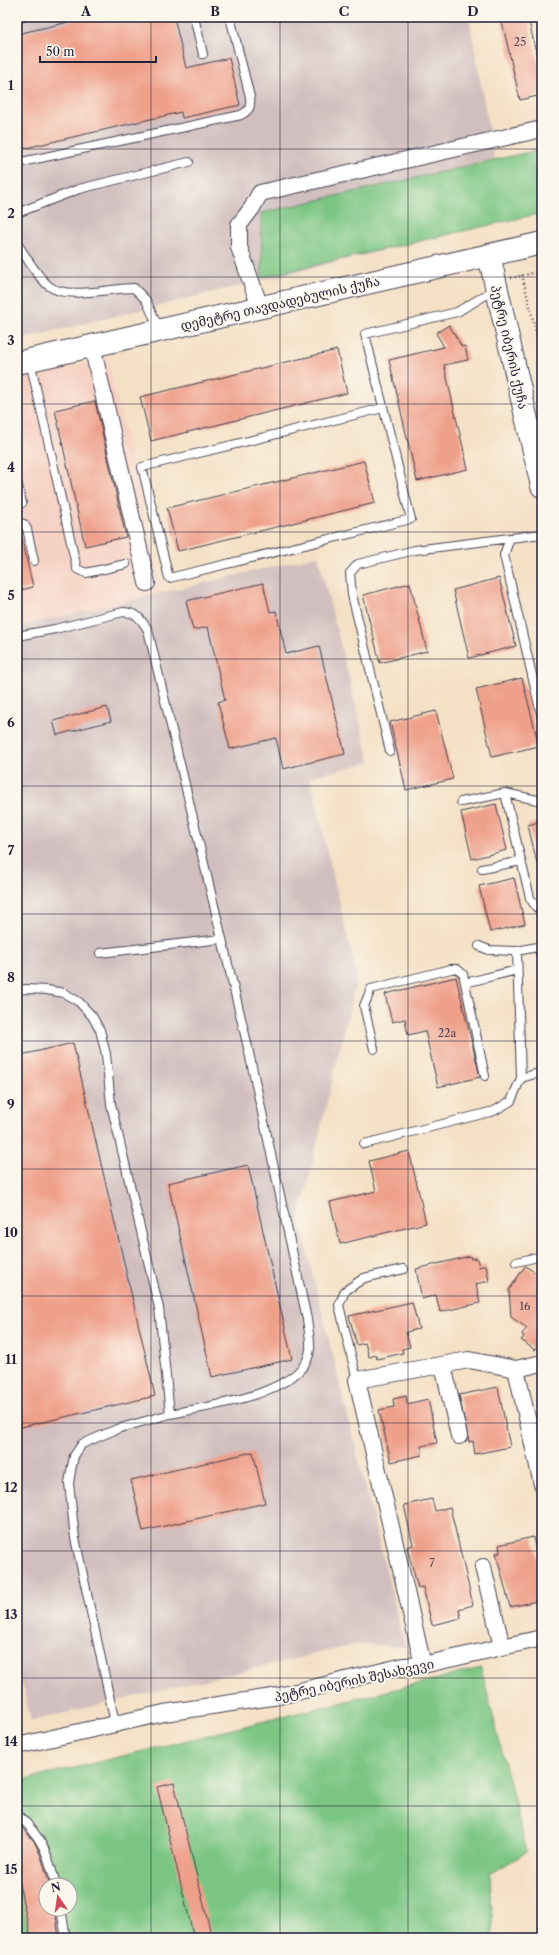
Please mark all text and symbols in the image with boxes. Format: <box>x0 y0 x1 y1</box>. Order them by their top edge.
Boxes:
text: A <box>80 3 92 19</box>
text: B <box>210 3 220 19</box>
text: C <box>339 3 349 19</box>
text: D <box>467 3 479 19</box>
house number: 25 <box>514 35 526 49</box>
scale bar <box>40 38 156 64</box>
text: 50 m <box>46 44 75 59</box>
text: 1 <box>8 77 14 93</box>
text: 2 <box>7 205 15 221</box>
street label: დემეტრე თავდადებულის ქუჩა <box>179 272 381 334</box>
street label: პეტრე იბერის ქუჩა <box>488 283 532 411</box>
text: 3 <box>7 332 15 348</box>
text: 4 <box>7 459 15 475</box>
text: 5 <box>7 587 15 603</box>
text: 6 <box>7 714 15 730</box>
text: 7 <box>8 842 15 858</box>
text: 8 <box>7 969 15 985</box>
house number: 22a <box>438 1026 456 1040</box>
text: 9 <box>7 1096 15 1112</box>
text: 10 <box>4 1224 18 1240</box>
house number: 16 <box>519 1299 531 1313</box>
text: 11 <box>5 1351 17 1367</box>
text: 12 <box>4 1479 18 1495</box>
house number: 7 <box>429 1556 435 1570</box>
text: 13 <box>4 1606 18 1622</box>
street label: პეტრე იბერის შესახვევი <box>273 1655 435 1705</box>
text: 14 <box>4 1733 18 1749</box>
text: 15 <box>4 1861 18 1877</box>
north arrow <box>38 1877 78 1917</box>
text: N <box>50 1879 62 1895</box>

